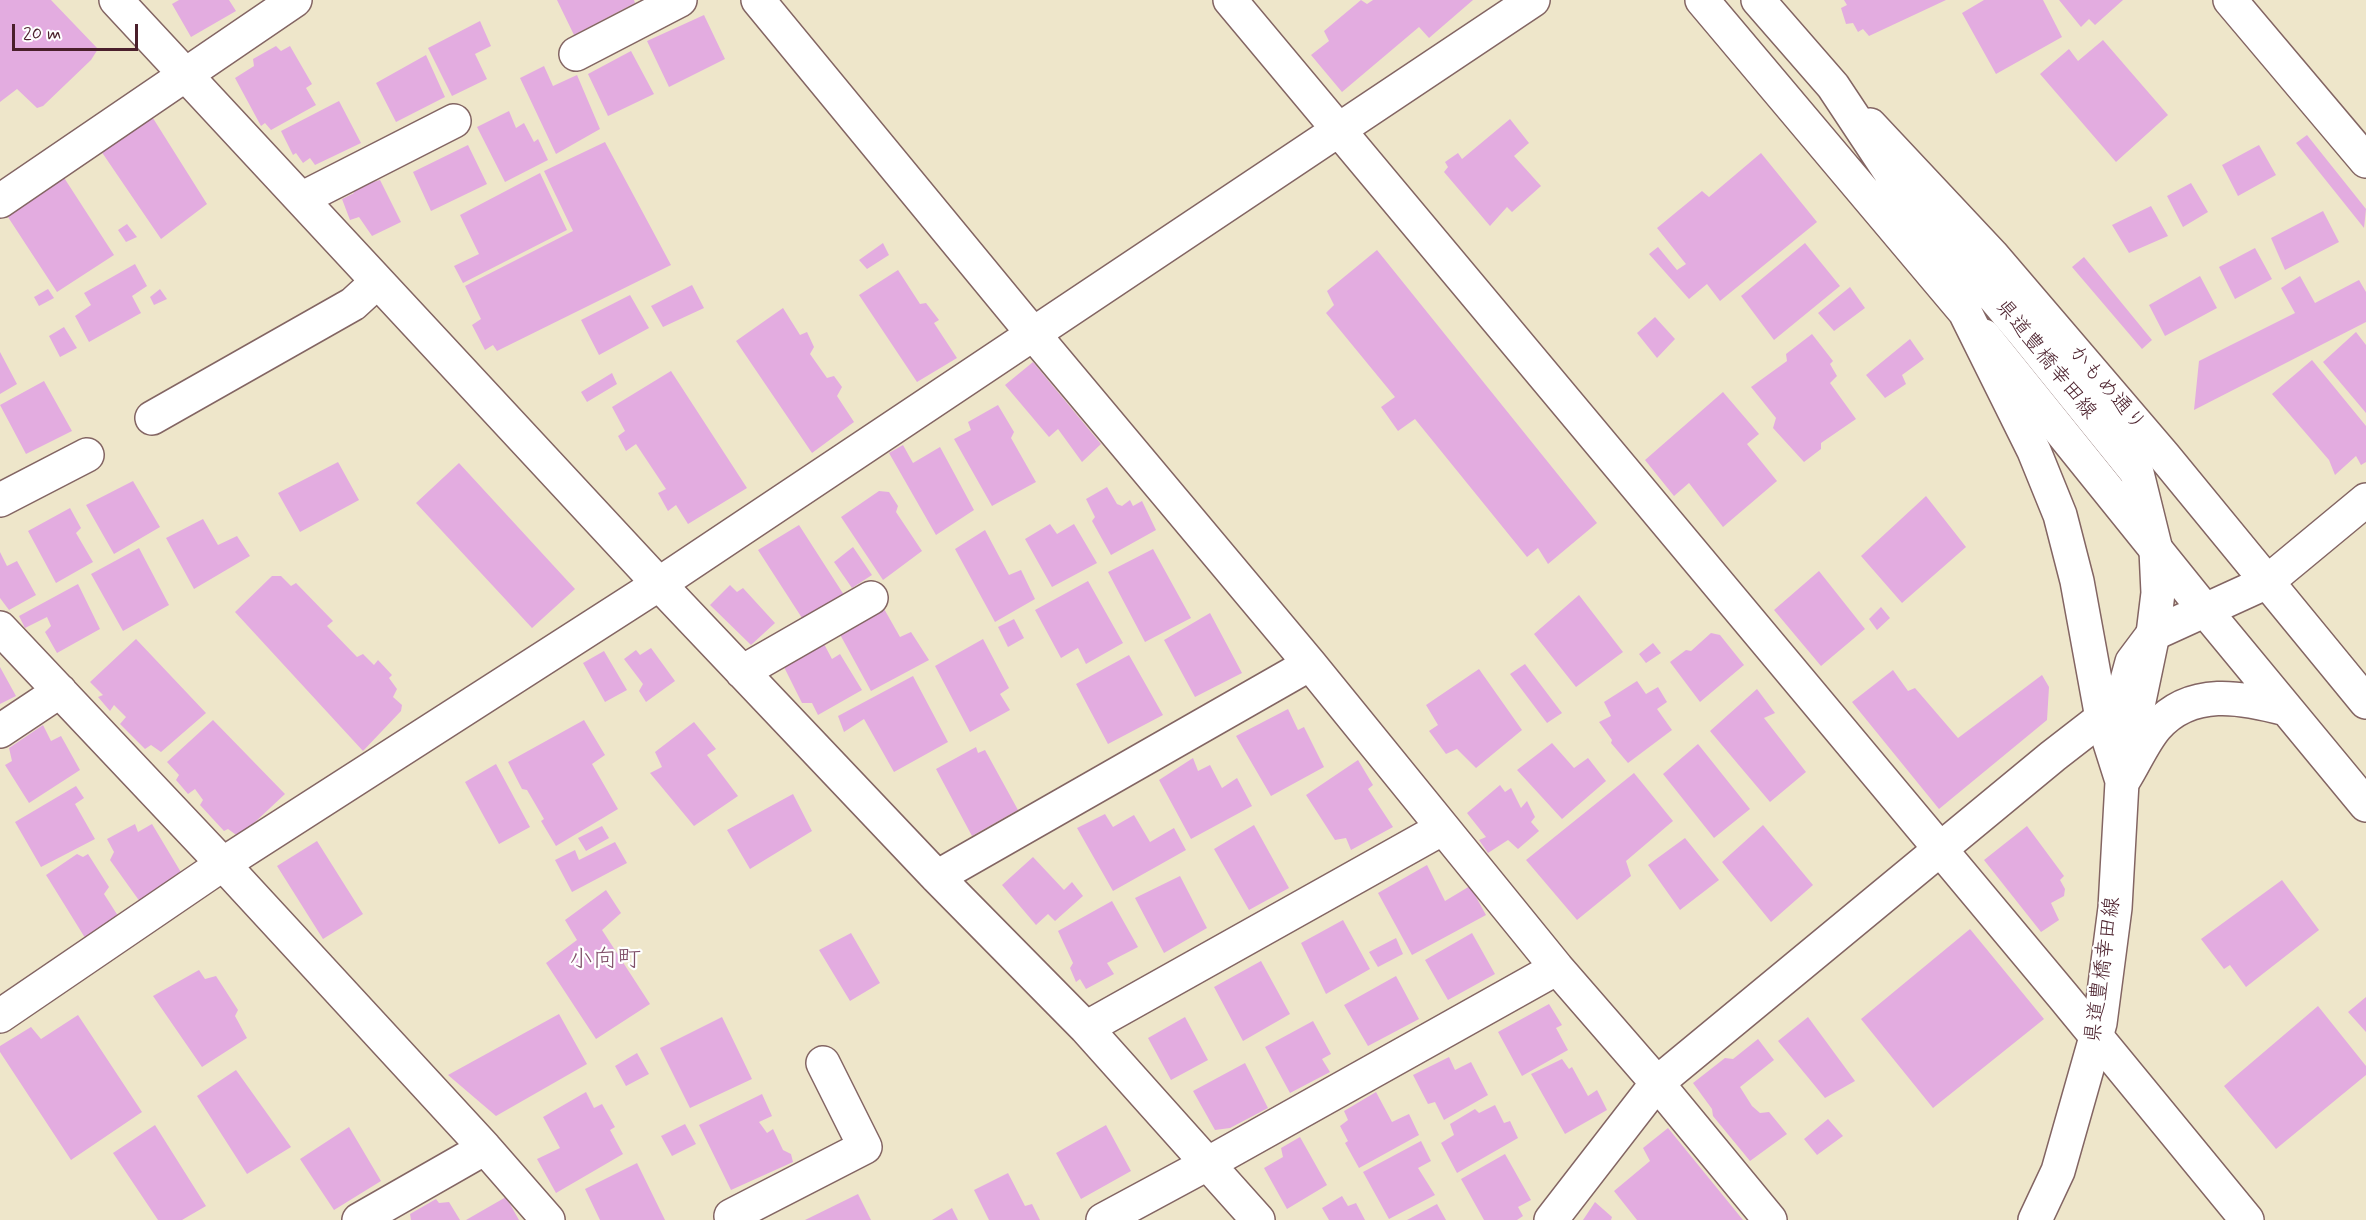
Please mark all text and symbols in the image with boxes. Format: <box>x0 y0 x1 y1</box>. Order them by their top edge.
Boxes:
scale bar <box>15 12 141 50</box>
text: 20 m <box>23 22 61 46</box>
street label: 県道豊橋幸田線 <box>1989 295 2101 425</box>
street label: かもめ通り <box>2062 341 2150 437</box>
street label: 県道豊橋幸田線 <box>2081 895 2127 1045</box>
district label: 小向町 <box>569 947 641 975</box>

